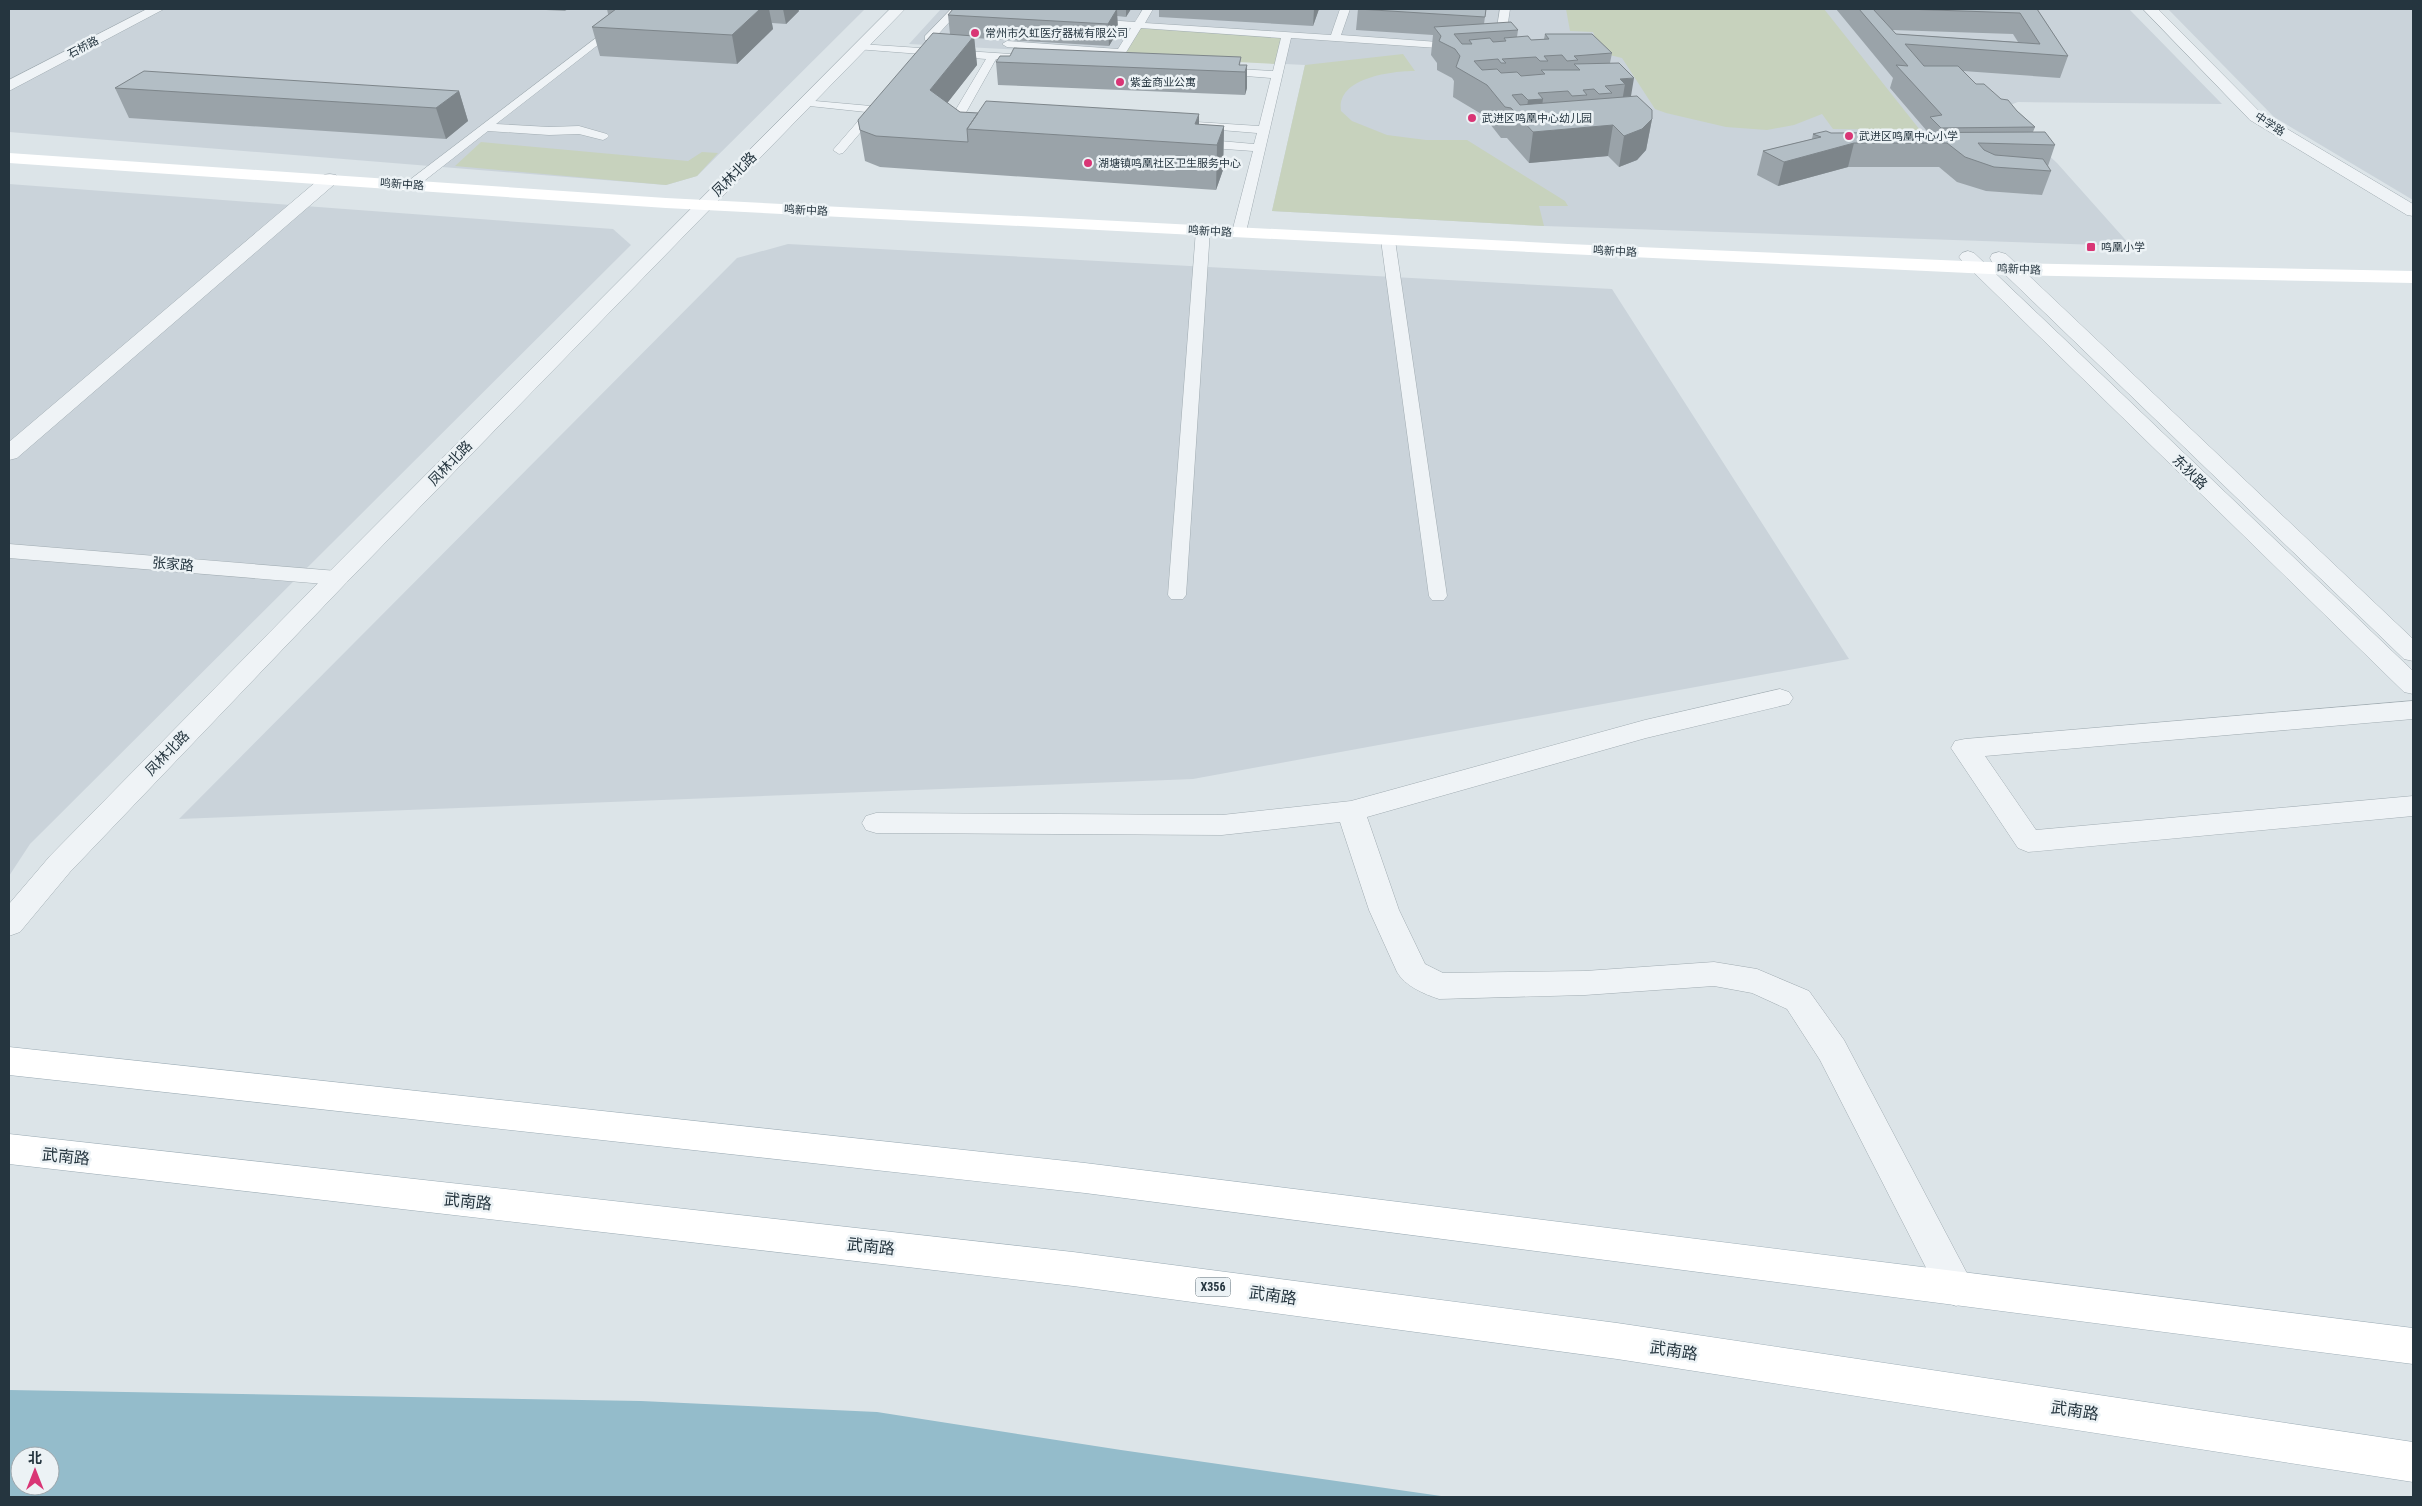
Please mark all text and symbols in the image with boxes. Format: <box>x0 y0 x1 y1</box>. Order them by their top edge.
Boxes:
marker: 常州市久虹医疗器械有限公司 <box>969 27 981 39</box>
place label: 常州市久虹医疗器械有限公司 <box>985 27 1128 40</box>
street label: 石桥路 <box>66 34 101 61</box>
marker: 紫金商业公寓 <box>1114 76 1126 88</box>
place label: 紫金商业公寓 <box>1130 76 1196 89</box>
street label: 中学路 <box>2252 110 2287 139</box>
marker: 武进区鸣凰中心幼儿园 <box>1466 112 1478 124</box>
place label: 武进区鸣凰中心幼儿园 <box>1482 112 1592 125</box>
marker: 武进区鸣凰中心小学 <box>1843 130 1855 142</box>
place label: 武进区鸣凰中心小学 <box>1859 130 1958 143</box>
street label: 凤林北路 <box>709 149 759 199</box>
marker: 湖塘镇鸣凰社区卫生服务中心 <box>1082 157 1094 169</box>
place label: 湖塘镇鸣凰社区卫生服务中心 <box>1098 157 1241 170</box>
street label: 鸣新中路 <box>380 176 424 193</box>
street label: 鸣新中路 <box>784 203 828 218</box>
street label: 鸣新中路 <box>1188 224 1232 239</box>
marker: 鸣凰小学 <box>2085 241 2097 253</box>
place label: 鸣凰小学 <box>2101 241 2145 254</box>
street label: 鸣新中路 <box>1593 244 1637 259</box>
street label: 鸣新中路 <box>1997 262 2041 277</box>
street label: 凤林北路 <box>425 437 475 489</box>
street label: 东狄路 <box>2169 452 2211 492</box>
street label: 张家路 <box>151 554 195 574</box>
street label: 凤林北路 <box>142 727 192 779</box>
street label: 武南路 <box>41 1145 91 1168</box>
street label: 武南路 <box>443 1190 493 1213</box>
street label: 武南路 <box>846 1235 896 1258</box>
road number: X356 <box>1196 1277 1230 1296</box>
street label: 武南路 <box>1248 1283 1298 1308</box>
street label: 武南路 <box>1649 1337 1699 1364</box>
street label: 武南路 <box>2050 1397 2100 1424</box>
north arrow <box>10 1446 60 1496</box>
text: 北 <box>28 1450 42 1466</box>

